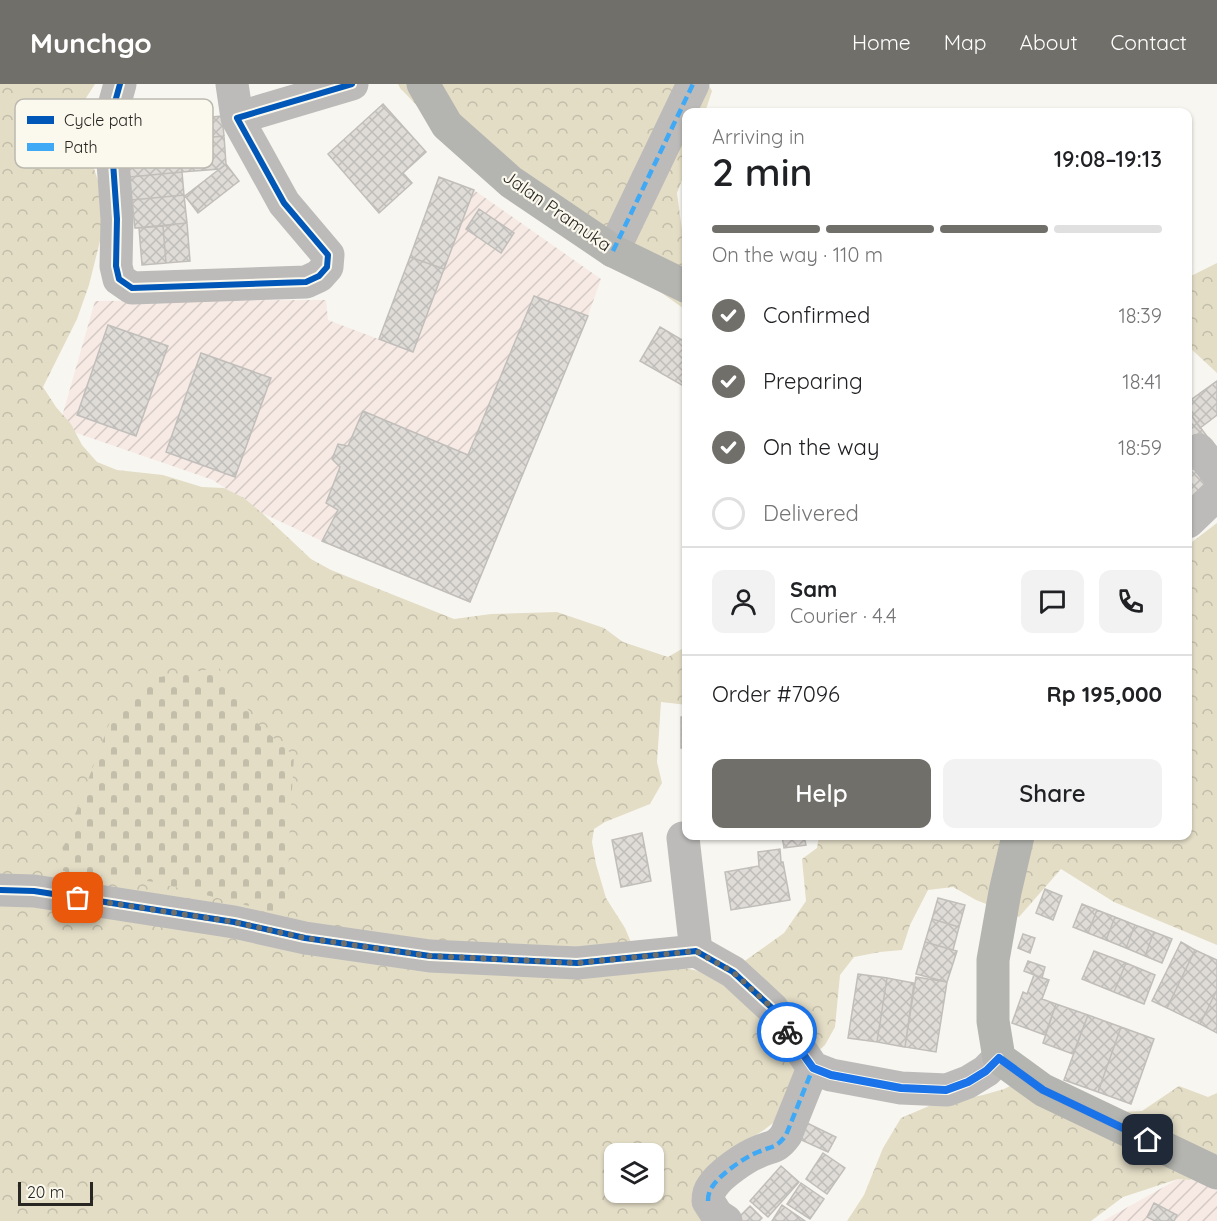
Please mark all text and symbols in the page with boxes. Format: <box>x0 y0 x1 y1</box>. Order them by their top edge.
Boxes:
text: Munchgo <box>30 25 152 60</box>
text: Home <box>852 29 911 55</box>
text: Map <box>944 29 987 55</box>
text: About <box>1020 29 1078 55</box>
text: Contact <box>1111 29 1187 55</box>
legend <box>15 99 213 168</box>
text: Cycle path <box>64 110 143 130</box>
text: Arriving in <box>712 124 805 149</box>
text: Path <box>64 137 98 157</box>
text: 19:08–19:13 <box>1054 145 1162 173</box>
text: 2 min <box>712 147 813 196</box>
street label: Jalan Pramuka <box>499 165 616 256</box>
text: On the way · 110 m <box>712 242 883 267</box>
icon: check <box>712 299 745 332</box>
text: Confirmed <box>763 301 870 329</box>
text: 18:39 <box>1118 303 1162 328</box>
icon: check <box>712 365 745 398</box>
text: Preparing <box>763 367 863 395</box>
text: 18:41 <box>1122 369 1162 394</box>
icon: check <box>712 431 745 464</box>
text: On the way <box>763 433 879 461</box>
text: 18:59 <box>1118 435 1162 460</box>
text: Delivered <box>763 499 859 527</box>
button: person <box>712 570 775 633</box>
button: chat <box>1021 570 1084 633</box>
button: phone <box>1099 570 1162 633</box>
text: Sam <box>790 575 837 603</box>
text: Courier · 4.4 <box>790 603 896 628</box>
text: Order #7096 <box>712 680 840 708</box>
text: Rp 195,000 <box>1047 680 1162 708</box>
button: Help <box>712 759 931 828</box>
button: Share <box>943 759 1162 828</box>
pin <box>52 872 103 923</box>
icon: bag <box>61 881 94 914</box>
courier <box>757 1002 817 1062</box>
icon: bike <box>771 1016 804 1049</box>
pin <box>1122 1114 1173 1165</box>
icon: home <box>1131 1123 1164 1156</box>
map controls <box>604 1143 664 1203</box>
button: layers <box>604 1143 664 1203</box>
scale bar <box>18 1179 93 1206</box>
text: 20 m <box>27 1182 64 1202</box>

